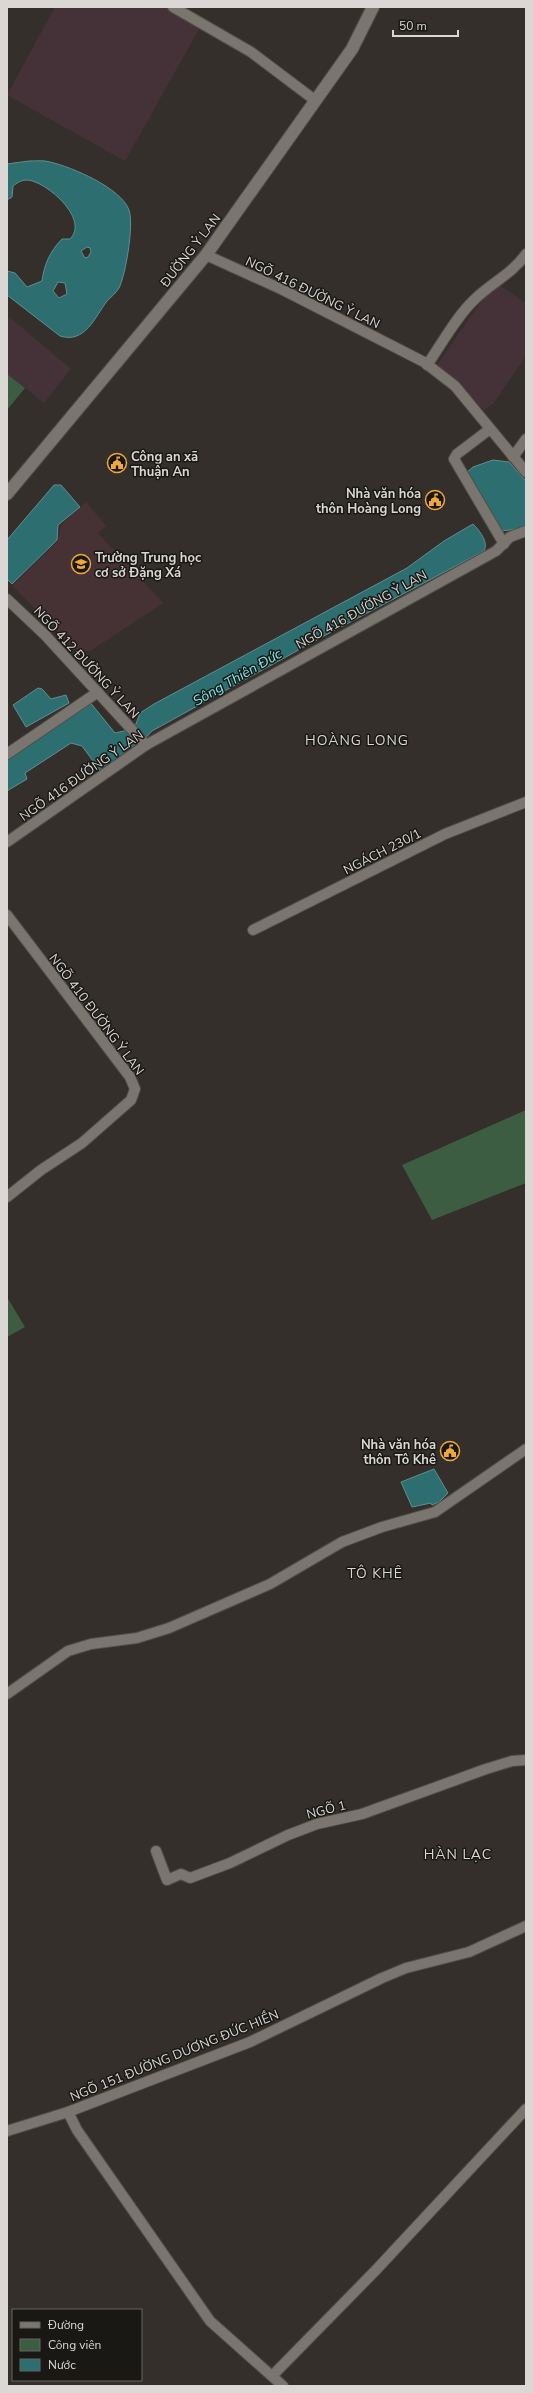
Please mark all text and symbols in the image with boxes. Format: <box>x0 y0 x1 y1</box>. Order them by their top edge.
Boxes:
scale bar <box>393 12 458 38</box>
text: 50 m <box>399 18 427 34</box>
street label: ĐƯỜNG Ỷ LAN <box>155 210 225 292</box>
street label: NGÕ 416 ĐƯỜNG Ỷ LAN <box>242 252 383 333</box>
place label: Công an xã Thuận An <box>131 448 198 481</box>
public building icon: Công an xã Thuận An <box>106 452 128 474</box>
place label: Nhà văn hóa thôn Hoàng Long <box>316 485 421 518</box>
public building icon: Nhà văn hóa thôn Hoàng Long <box>424 489 446 511</box>
place label: Trường Trung học cơ sở Đặng Xá <box>95 549 201 582</box>
school or university icon: Trường Trung học cơ sở Đặng Xá <box>70 553 92 575</box>
street label: NGÕ 416 ĐƯỜNG Ỷ LAN <box>292 565 430 654</box>
street label: NGÕ 412 ĐƯỜNG Ỷ LAN <box>29 602 144 723</box>
water label: Sông Thiên Đức <box>189 644 286 711</box>
street label: NGÕ 416 ĐƯỜNG Ỷ LAN <box>15 725 147 826</box>
district label: HOÀNG LONG <box>305 731 409 750</box>
street label: NGÁCH 230/1 <box>340 824 425 879</box>
street label: NGÕ 410 ĐƯỜNG Ỷ LAN <box>45 950 149 1079</box>
place label: Nhà văn hóa thôn Tô Khê <box>361 1436 436 1469</box>
public building icon: Nhà văn hóa thôn Tô Khê <box>439 1440 461 1462</box>
district label: TÔ KHÊ <box>347 1564 403 1583</box>
street label: NGÕ 1 <box>305 1796 348 1824</box>
district label: HÀN LẠC <box>424 1845 492 1864</box>
street label: NGÕ 151 ĐƯỜNG DƯƠNG ĐỨC HIỀN <box>67 2004 281 2106</box>
legend <box>12 2309 142 2381</box>
text: Đường <box>47 2317 84 2333</box>
text: Công viên <box>48 2337 101 2353</box>
text: Nước <box>48 2357 76 2373</box>

